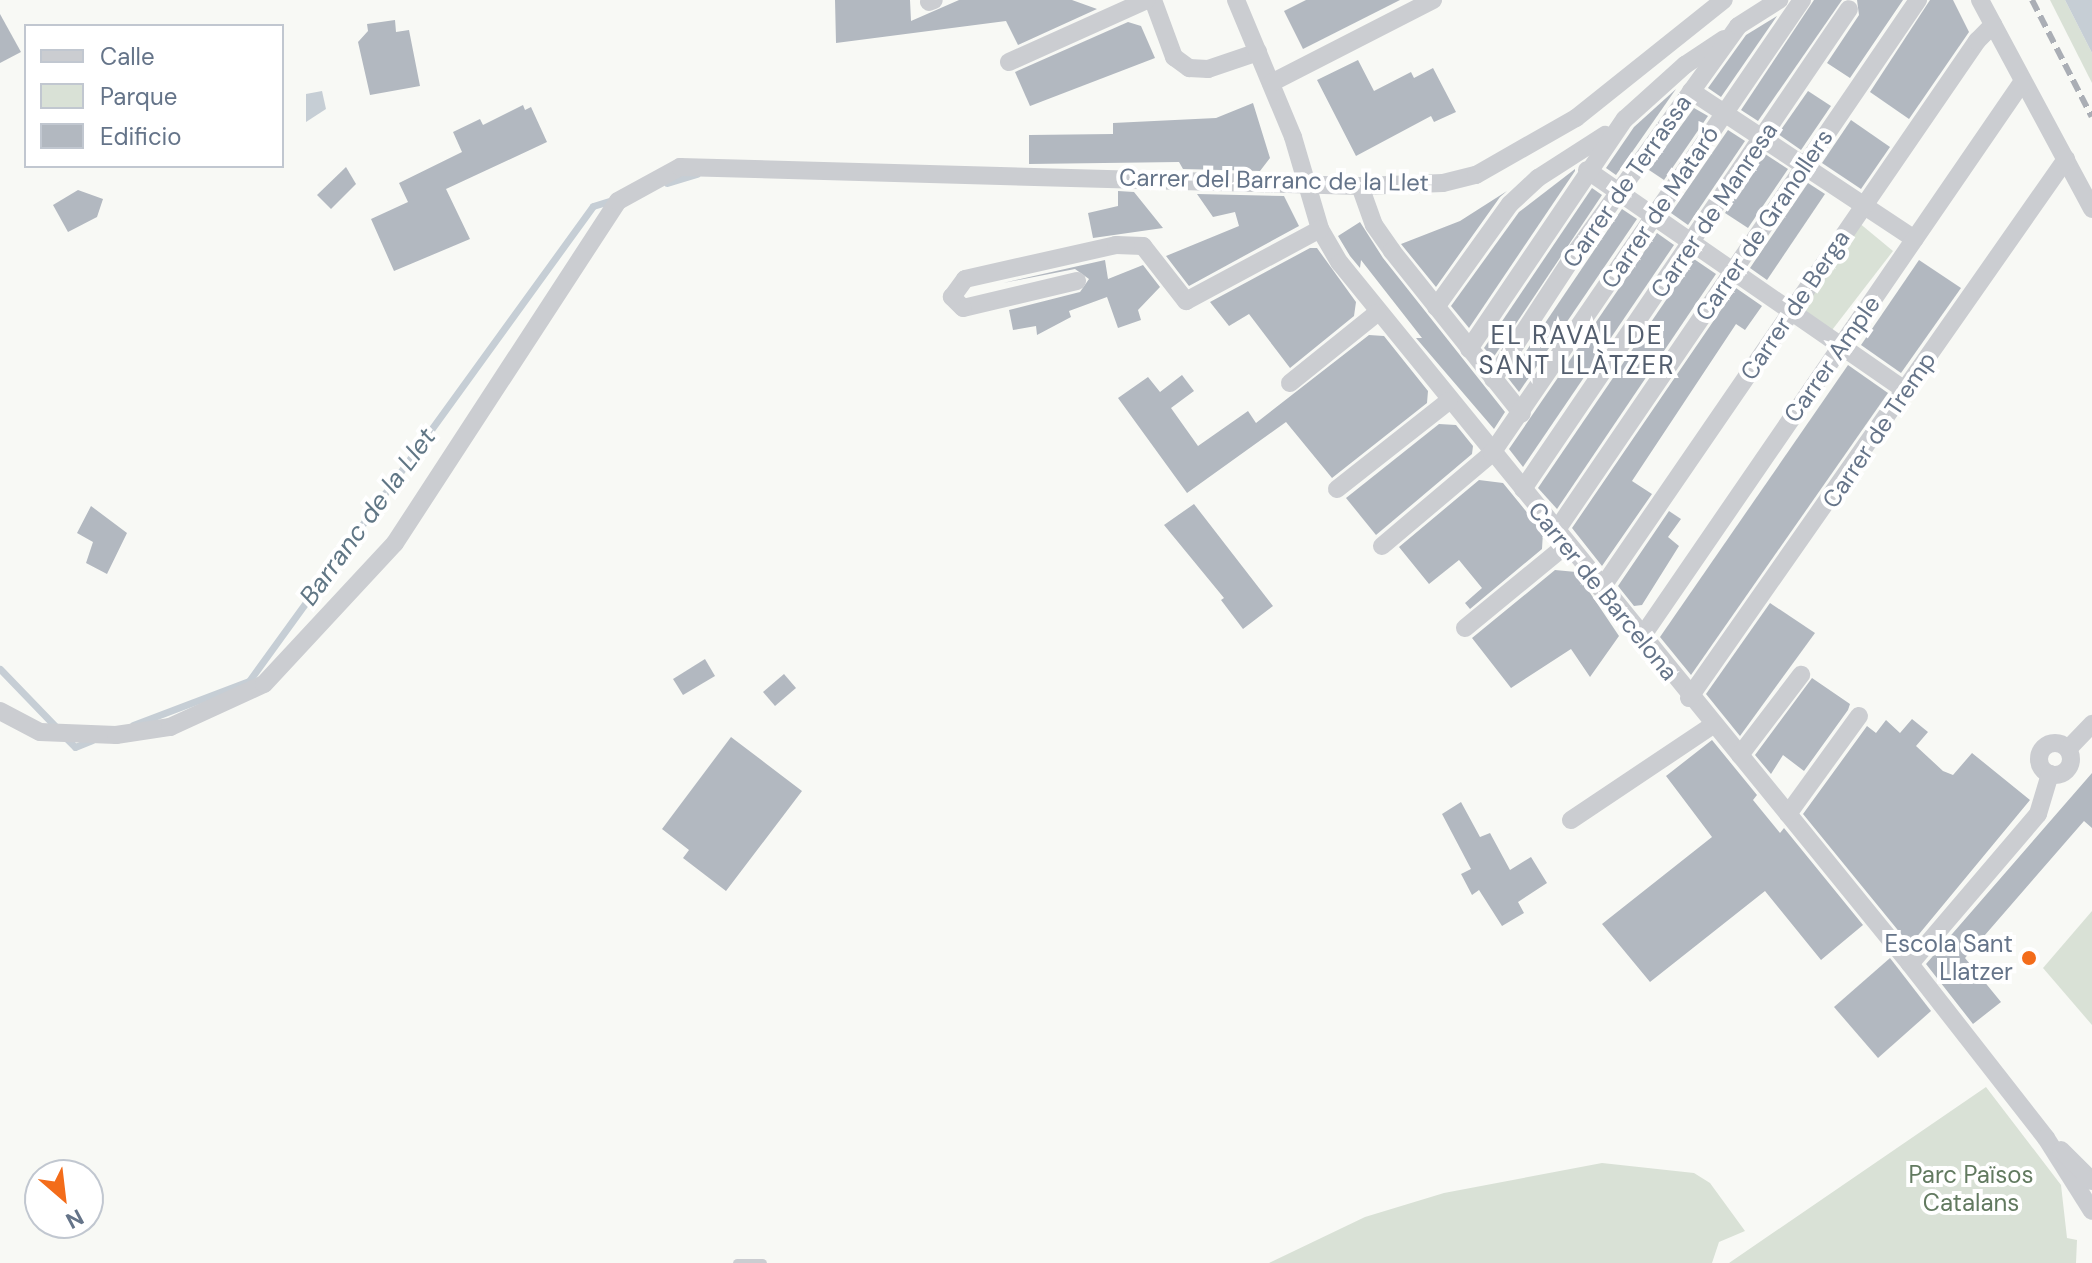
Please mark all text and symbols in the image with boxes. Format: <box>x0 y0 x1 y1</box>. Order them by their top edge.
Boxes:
legend <box>24 24 284 168</box>
text: Calle <box>100 41 155 72</box>
text: Parque <box>100 81 177 112</box>
street label: Carrer de Terrassa <box>1557 89 1697 273</box>
street label: Carrer de Manresa <box>1645 117 1783 303</box>
street label: Carrer de Mataró <box>1595 120 1725 294</box>
text: Edificio <box>100 121 182 152</box>
street label: Carrer de Granollers <box>1689 124 1839 326</box>
street label: Carrer del Barranc de la Llet <box>1119 163 1429 197</box>
street label: Carrer de Berga <box>1734 225 1856 385</box>
street label: Carrer Ample <box>1778 290 1886 428</box>
district label: EL RAVAL DE SANT LLÀTZER <box>1478 320 1676 382</box>
street label: Carrer de Tremp <box>1816 346 1942 514</box>
water label: Barranc de la Llet <box>293 422 443 612</box>
street label: Carrer de Barcelona <box>1522 496 1684 686</box>
place label: Escola Sant Llatzer <box>1884 930 2013 986</box>
marker: Escola Sant Llatzer <box>2020 949 2038 967</box>
north arrow <box>24 1159 104 1239</box>
park label: Parc Països Catalans <box>1908 1161 2034 1217</box>
text: N <box>61 1202 88 1235</box>

